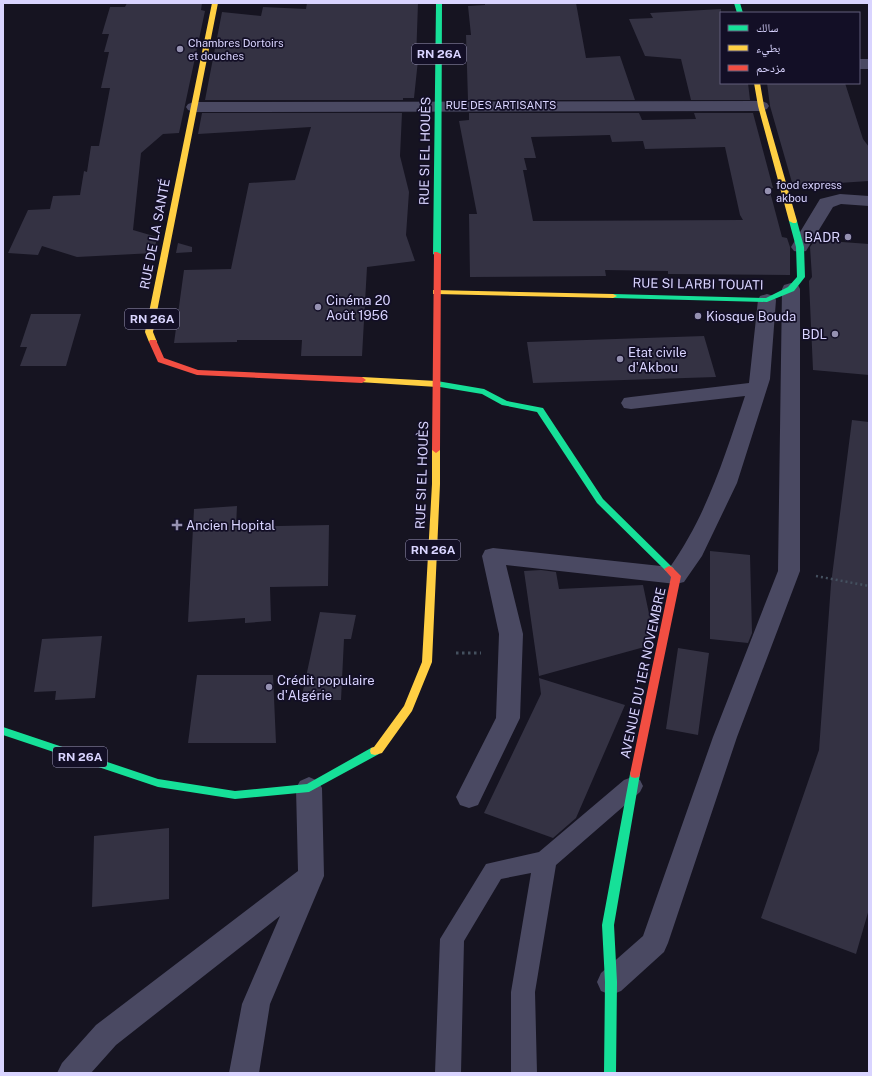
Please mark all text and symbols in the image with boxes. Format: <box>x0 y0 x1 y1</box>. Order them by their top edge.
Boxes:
legend <box>720 12 860 84</box>
text: سالك <box>756 21 778 35</box>
place label: Chambres Dortoirs et douches <box>188 37 284 62</box>
text: بطيء <box>756 41 780 58</box>
marker: Chambres Dortoirs et douches <box>175 44 185 54</box>
road number: RN 26A <box>412 44 466 64</box>
text: مزدحم <box>756 61 785 76</box>
street label: RUE SI EL HOUÈS <box>416 97 433 205</box>
street label: RUE DES ARTISANTS <box>446 99 556 111</box>
street label: RUE DE LA SANTÉ <box>136 177 173 291</box>
place label: food express akbou <box>776 179 842 204</box>
marker: food express akbou <box>763 186 773 196</box>
place label: BADR <box>804 230 840 245</box>
marker: BADR <box>843 232 853 242</box>
street label: RUE SI LARBI TOUATI <box>632 275 764 293</box>
place label: Cinéma 20 Août 1956 <box>326 293 390 323</box>
marker: Cinéma 20 Août 1956 <box>313 302 323 312</box>
road number: RN 26A <box>125 309 179 329</box>
place label: Kiosque Bouda <box>706 309 796 324</box>
marker: Kiosque Bouda <box>693 311 703 321</box>
place label: BDL <box>802 327 827 342</box>
marker: BDL <box>830 329 840 339</box>
place label: Etat civile d'Akbou <box>628 345 687 375</box>
marker: Etat civile d'Akbou <box>615 354 625 364</box>
street label: RUE SI EL HOUÈS <box>412 421 431 529</box>
place label: Ancien Hopital <box>186 518 275 533</box>
marker: Ancien Hopital <box>171 519 183 531</box>
road number: RN 26A <box>406 540 460 560</box>
street label: AVENUE DU 1ER NOVEMBRE <box>618 586 668 760</box>
place label: Crédit populaire d'Algérie <box>277 673 375 703</box>
marker: Crédit populaire d'Algérie <box>264 682 274 692</box>
road number: RN 26A <box>53 747 107 767</box>

